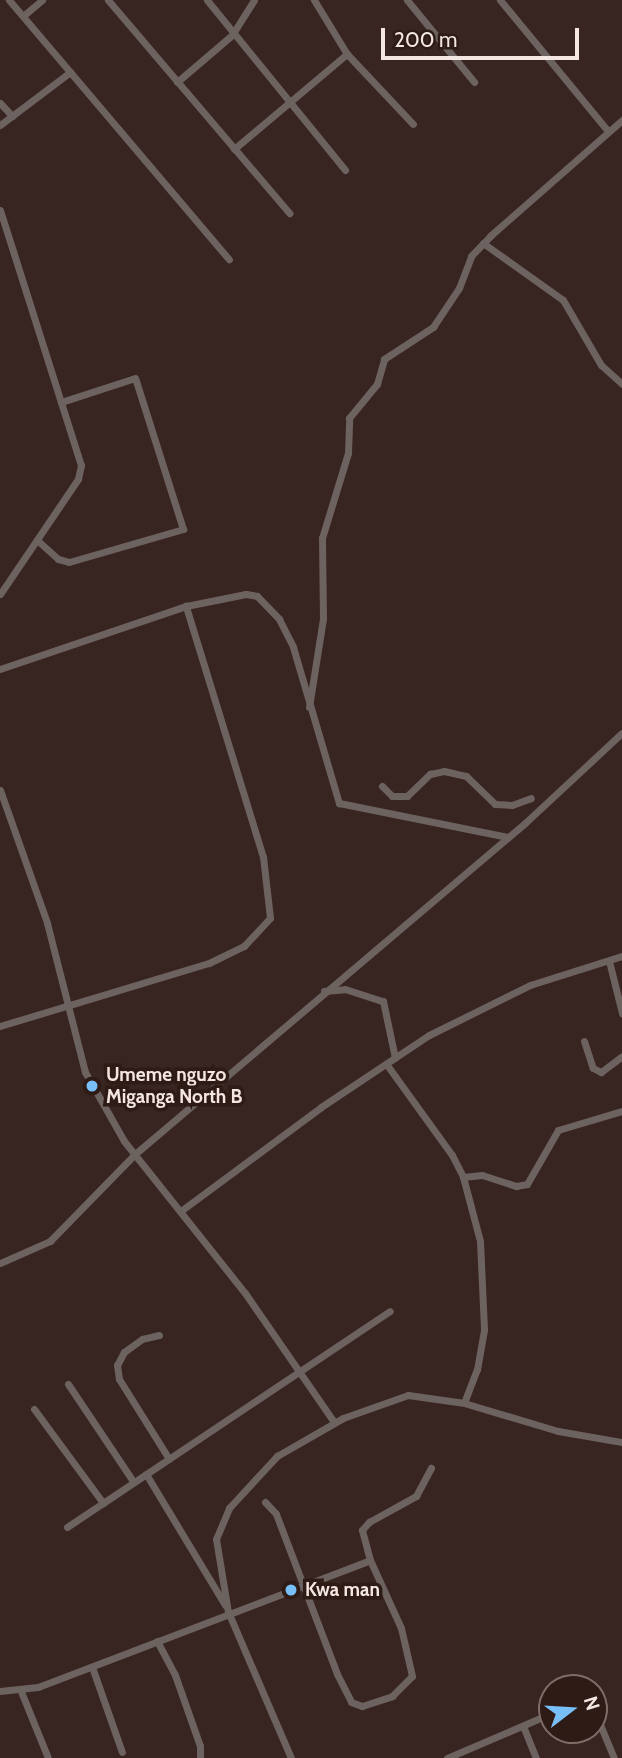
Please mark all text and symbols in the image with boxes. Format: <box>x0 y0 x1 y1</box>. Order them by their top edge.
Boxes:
scale bar <box>384 14 582 58</box>
text: 200 m <box>394 27 457 52</box>
place label: Umeme nguzo Miganga North B <box>106 1064 242 1108</box>
marker: Umeme nguzo Miganga North B <box>84 1078 100 1094</box>
place label: Kwa man <box>305 1579 380 1601</box>
marker: Kwa man <box>283 1582 299 1598</box>
north arrow <box>538 1674 608 1744</box>
text: N <box>579 1694 605 1713</box>

